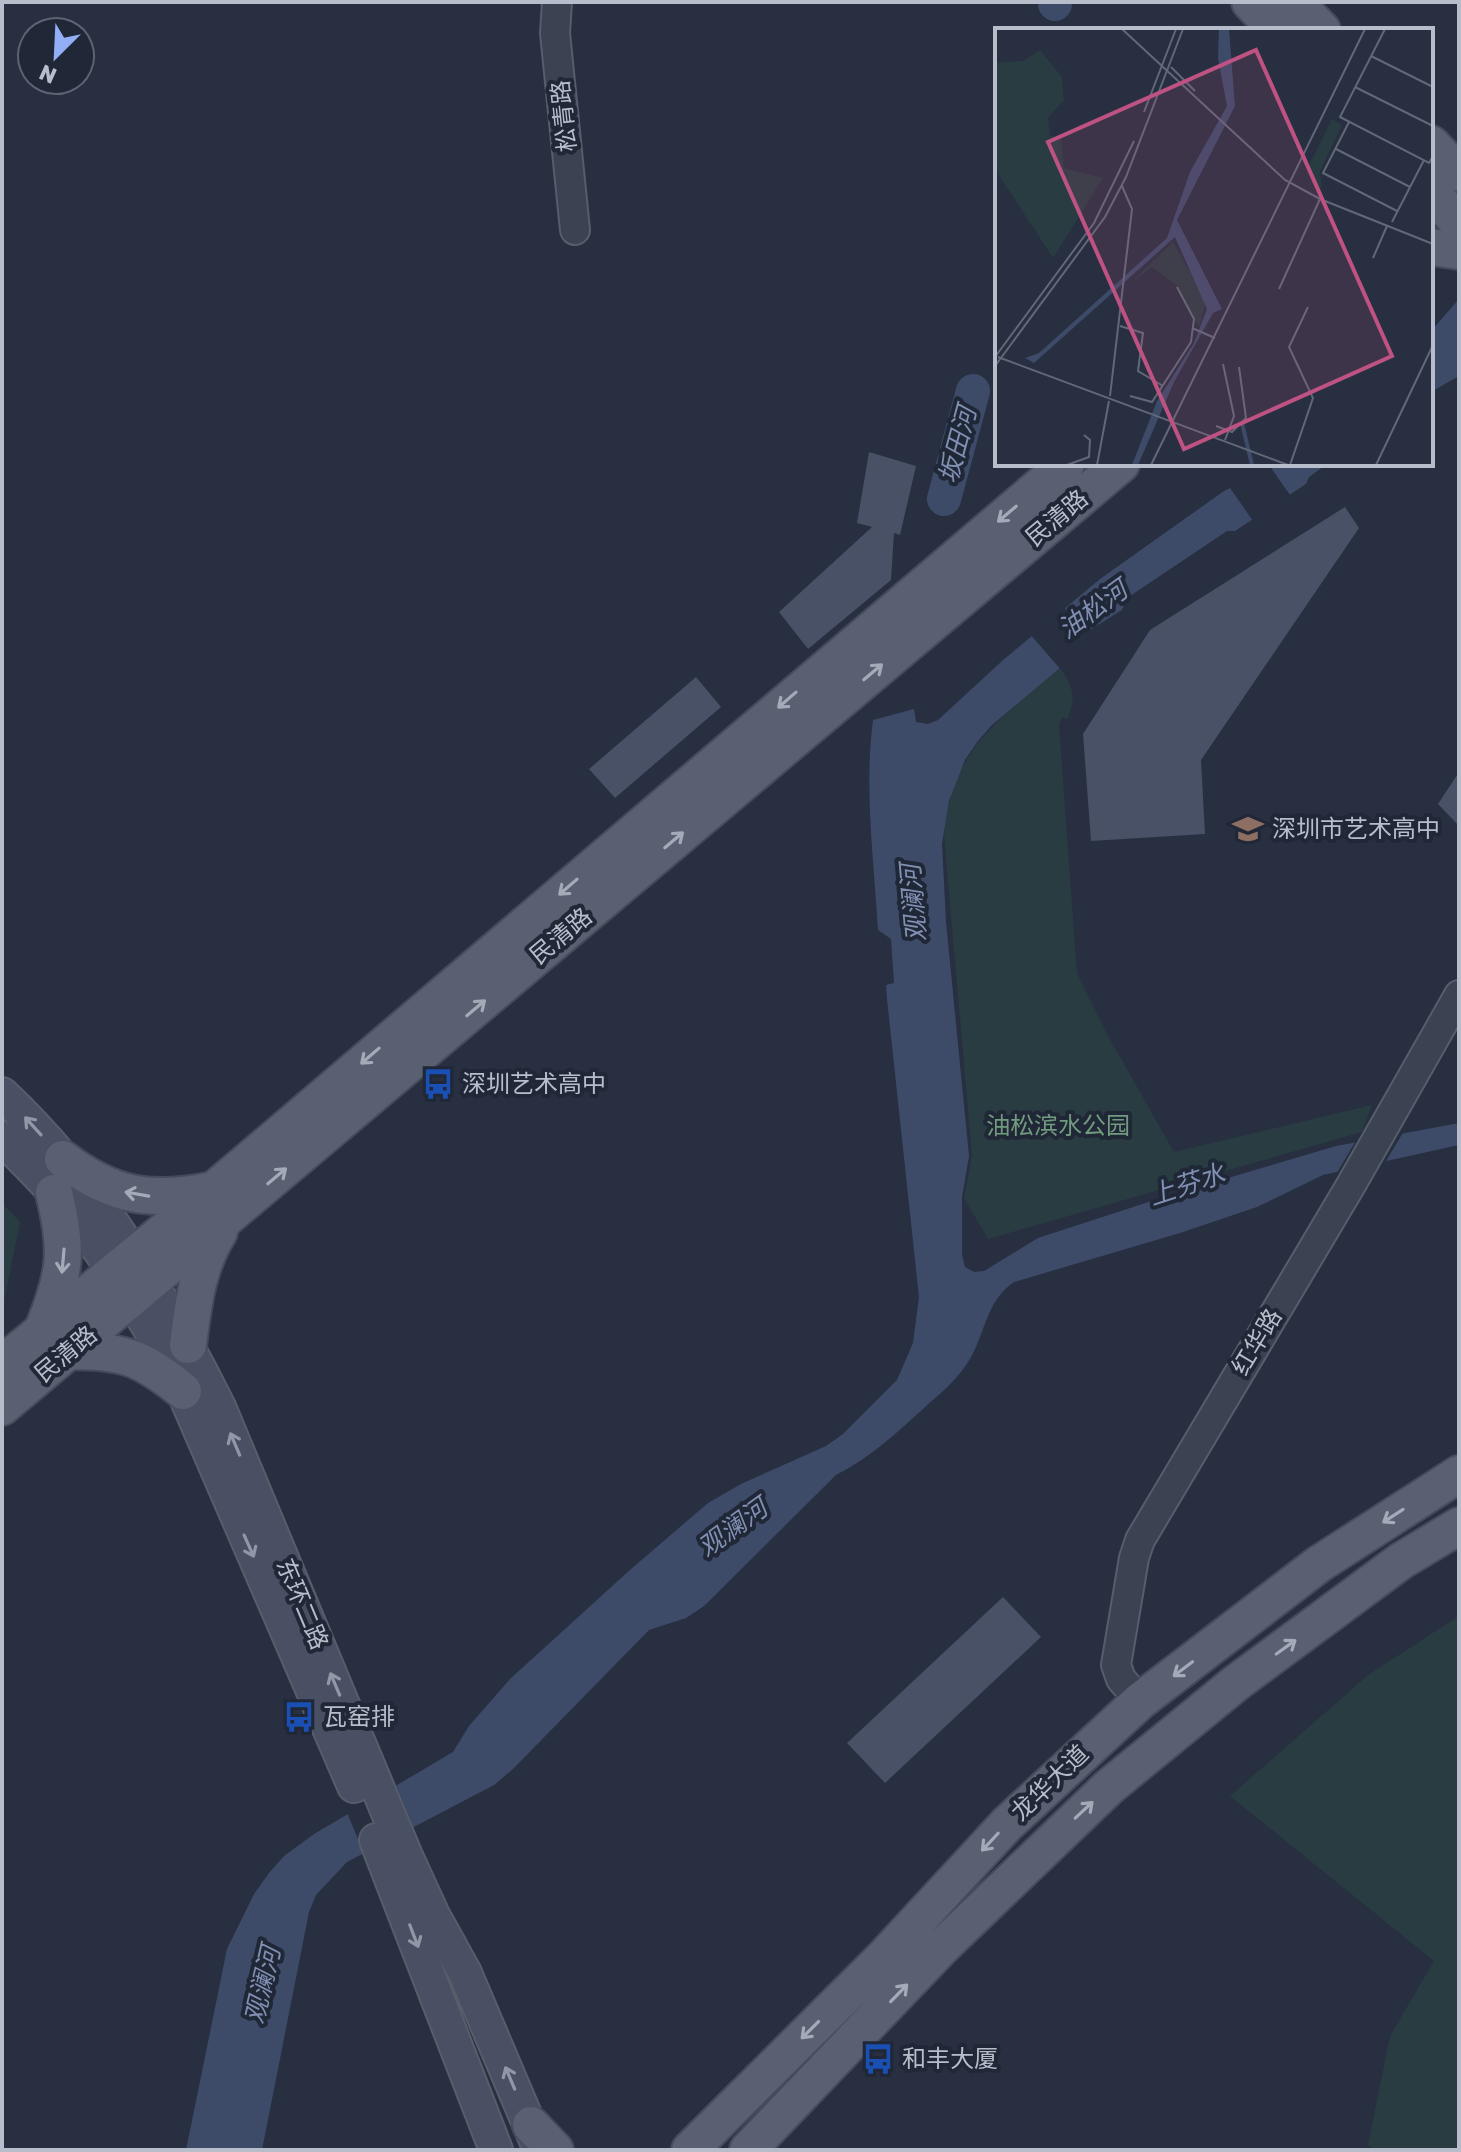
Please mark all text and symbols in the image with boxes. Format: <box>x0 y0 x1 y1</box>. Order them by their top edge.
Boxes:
north arrow <box>16 16 96 96</box>
inset map <box>995 28 1433 466</box>
text: N <box>35 58 61 89</box>
street label: 松青路 <box>546 79 582 153</box>
water label: 坂田河 <box>933 398 984 487</box>
street label: 民清路 <box>1020 484 1094 552</box>
one-way arrow <box>997 505 1017 523</box>
water label: 油松河 <box>1052 572 1138 645</box>
one-way arrow <box>862 663 883 681</box>
one-way arrow <box>777 691 798 709</box>
school or university icon: 深圳市艺术高中 <box>1231 812 1265 846</box>
place label: 深圳市艺术高中 <box>1272 815 1440 843</box>
one-way arrow <box>664 831 684 849</box>
water label: 观澜河 <box>895 858 933 943</box>
one-way arrow <box>558 878 579 896</box>
street label: 民清路 <box>524 902 598 970</box>
one-way arrow <box>465 999 486 1017</box>
one-way arrow <box>361 1047 381 1065</box>
bus stop icon: 深圳艺术高中 <box>421 1067 455 1101</box>
place label: 深圳艺术高中 <box>462 1070 606 1098</box>
park label: 油松滨水公园 <box>986 1112 1130 1140</box>
one-way arrow <box>25 1116 43 1136</box>
water label: 上芬水 <box>1145 1158 1230 1212</box>
one-way arrow <box>267 1167 287 1185</box>
one-way arrow <box>125 1185 151 1200</box>
one-way arrow <box>55 1248 70 1274</box>
street label: 红华路 <box>1226 1304 1288 1380</box>
street label: 民清路 <box>29 1320 103 1388</box>
one-way arrow <box>226 1432 241 1457</box>
water label: 观澜河 <box>692 1490 778 1563</box>
one-way arrow <box>1382 1507 1404 1524</box>
one-way arrow <box>242 1534 257 1558</box>
street label: 东环二路 <box>270 1554 334 1654</box>
one-way arrow <box>1275 1639 1296 1656</box>
one-way arrow <box>1173 1660 1194 1677</box>
one-way arrow <box>327 1672 342 1697</box>
bus stop icon: 瓦窑排 <box>282 1700 316 1734</box>
place label: 瓦窑排 <box>323 1703 395 1731</box>
street label: 龙华大道 <box>1006 1740 1094 1826</box>
one-way arrow <box>1074 1801 1094 1820</box>
one-way arrow <box>981 1832 999 1852</box>
one-way arrow <box>408 1924 422 1948</box>
water label: 观澜河 <box>239 1939 288 2026</box>
one-way arrow <box>889 1983 908 2003</box>
one-way arrow <box>801 2020 820 2039</box>
bus stop icon: 和丰大厦 <box>861 2042 895 2076</box>
place label: 和丰大厦 <box>902 2045 998 2073</box>
one-way arrow <box>502 2066 517 2091</box>

